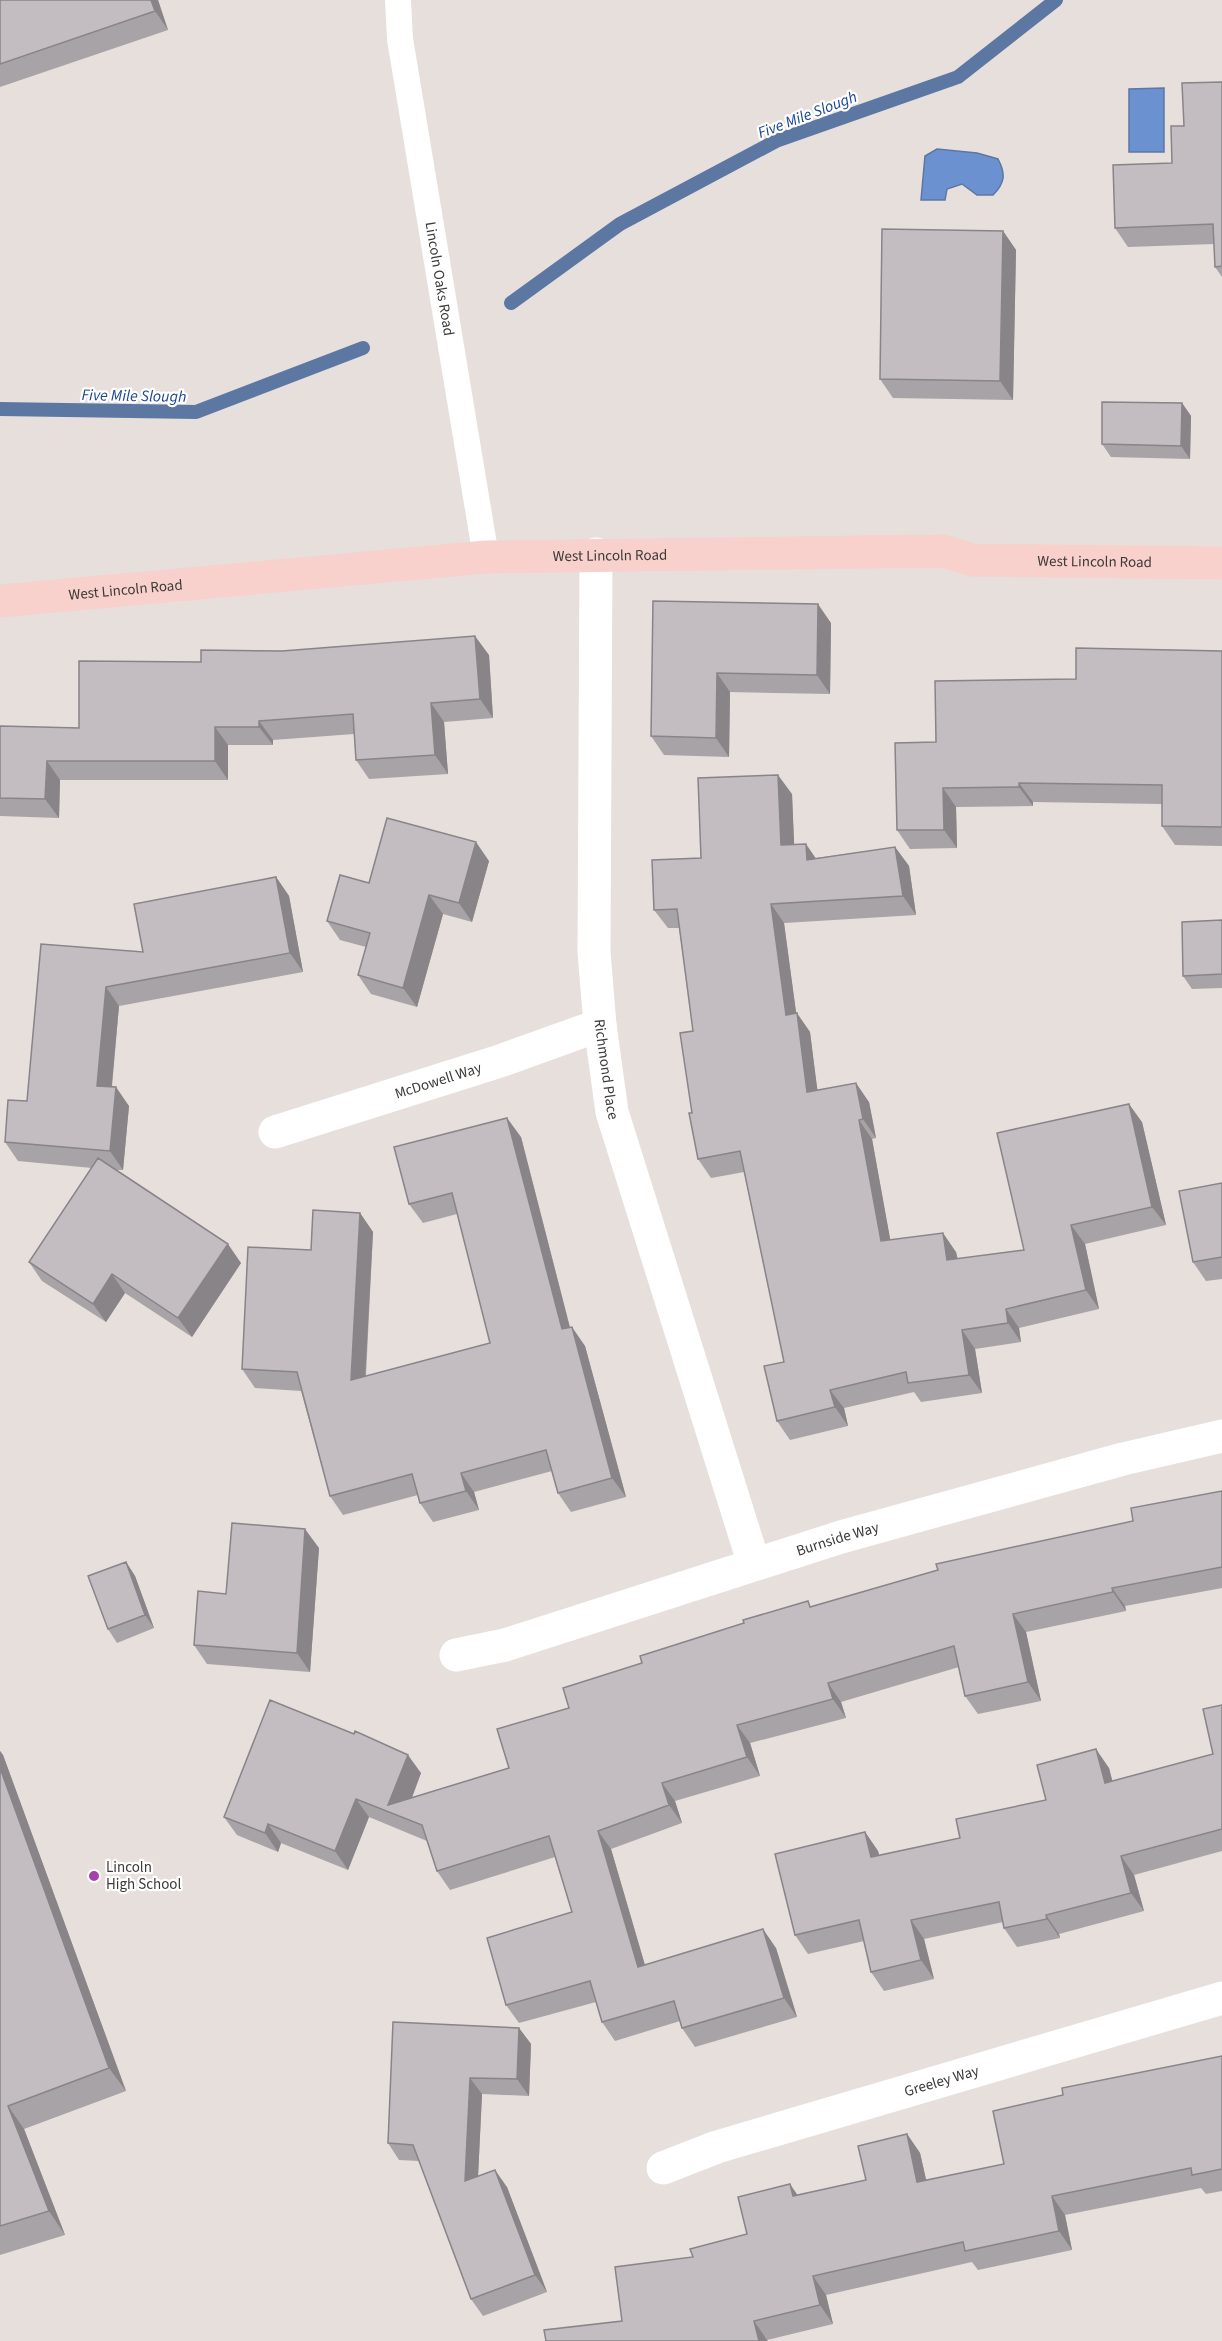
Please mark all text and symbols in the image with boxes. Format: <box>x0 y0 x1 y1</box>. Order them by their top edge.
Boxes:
water label: Five Mile Slough <box>755 86 860 144</box>
street label: Lincoln Oaks Road <box>419 220 459 337</box>
water label: Five Mile Slough <box>81 384 187 408</box>
street label: West Lincoln Road <box>553 545 667 567</box>
street label: West Lincoln Road <box>1037 551 1152 573</box>
street label: West Lincoln Road <box>68 575 184 606</box>
street label: Richmond Place <box>589 1018 624 1123</box>
street label: McDowell Way <box>392 1057 484 1105</box>
street label: Burnside Way <box>794 1517 881 1562</box>
place label: Lincoln High School <box>106 1857 181 1895</box>
marker: Lincoln High School <box>87 1869 101 1883</box>
street label: Greeley Way <box>902 2060 981 2102</box>

